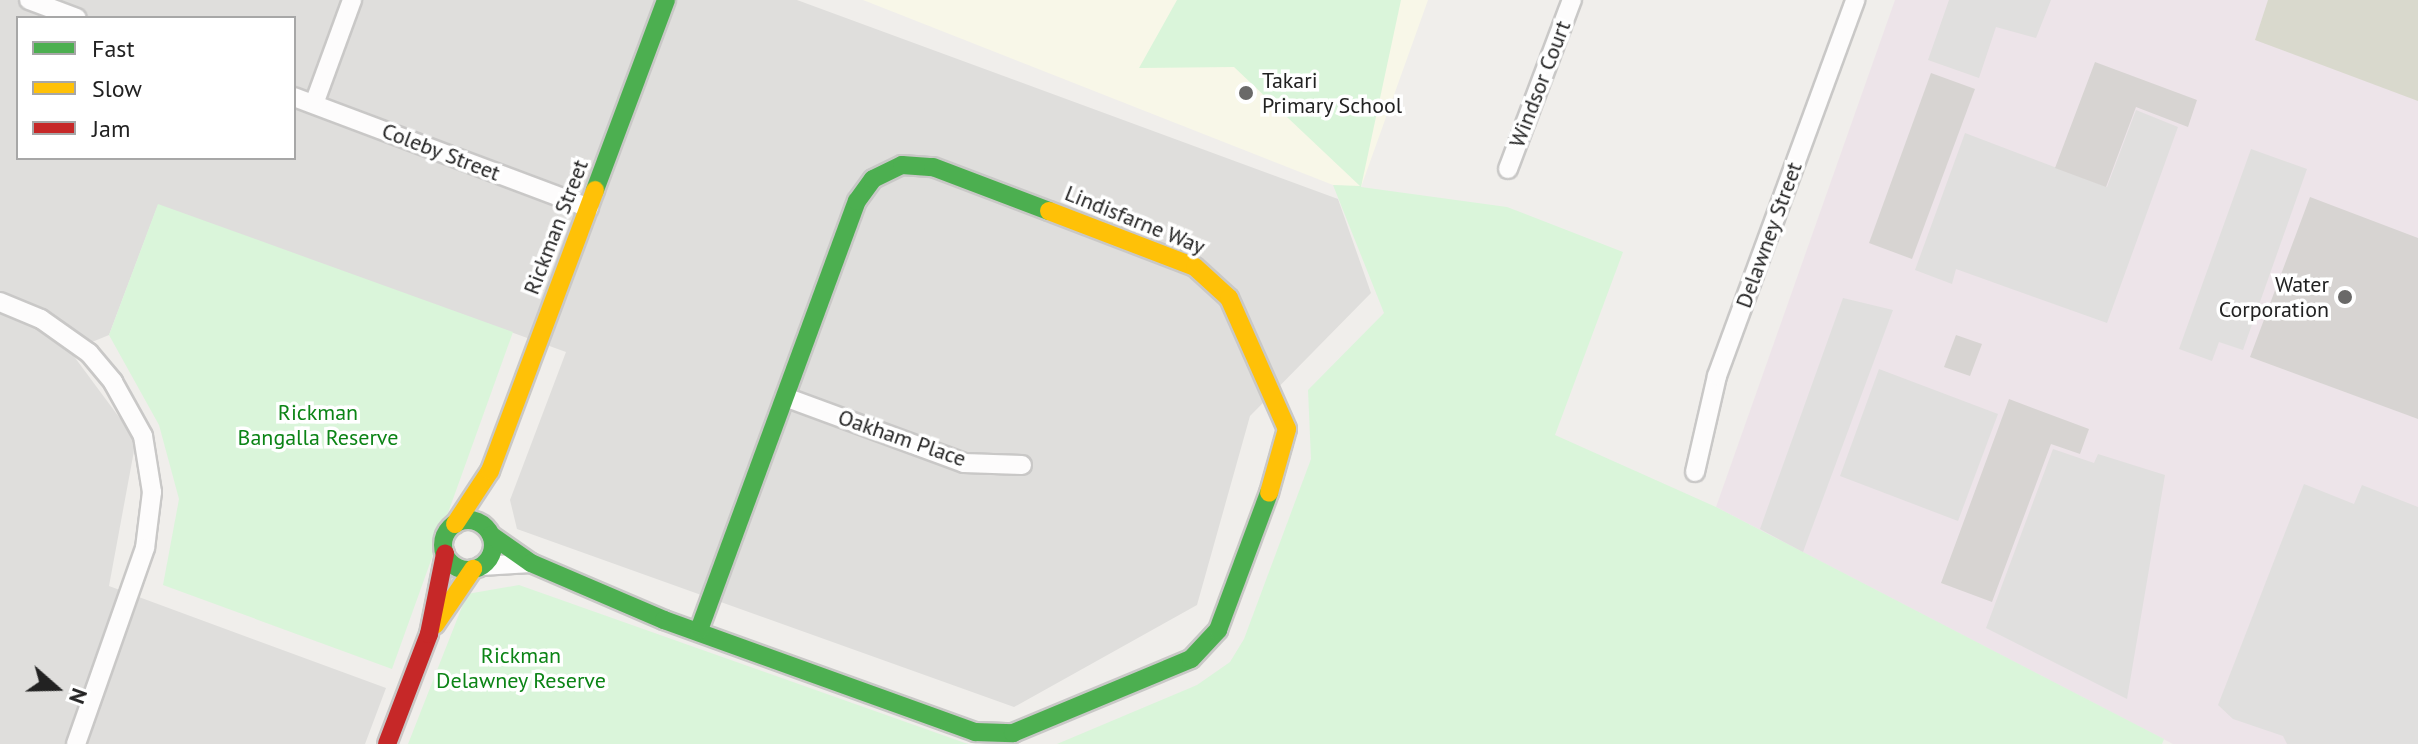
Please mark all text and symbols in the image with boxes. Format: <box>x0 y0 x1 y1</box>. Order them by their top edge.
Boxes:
legend <box>16 16 296 160</box>
street label: Windsor Court <box>1504 17 1576 151</box>
text: Fast <box>92 33 135 64</box>
place label: Takari Primary School <box>1262 67 1403 118</box>
text: Slow <box>92 73 142 104</box>
marker: Takari Primary School <box>1237 84 1255 102</box>
text: Jam <box>92 113 130 144</box>
street label: Coleby Street <box>378 117 504 187</box>
street label: Rickman Street <box>518 156 594 298</box>
street label: Delawney Street <box>1730 158 1808 312</box>
street label: Lindisfarne Way <box>1061 180 1209 260</box>
place label: Water Corporation <box>2219 271 2329 322</box>
marker: Water Corporation <box>2336 288 2354 306</box>
park label: Rickman Bangalla Reserve <box>238 399 398 450</box>
street label: Oakham Place <box>835 404 969 472</box>
park label: Rickman Delawney Reserve <box>436 642 606 694</box>
north arrow <box>16 648 96 728</box>
text: N <box>63 685 94 708</box>

